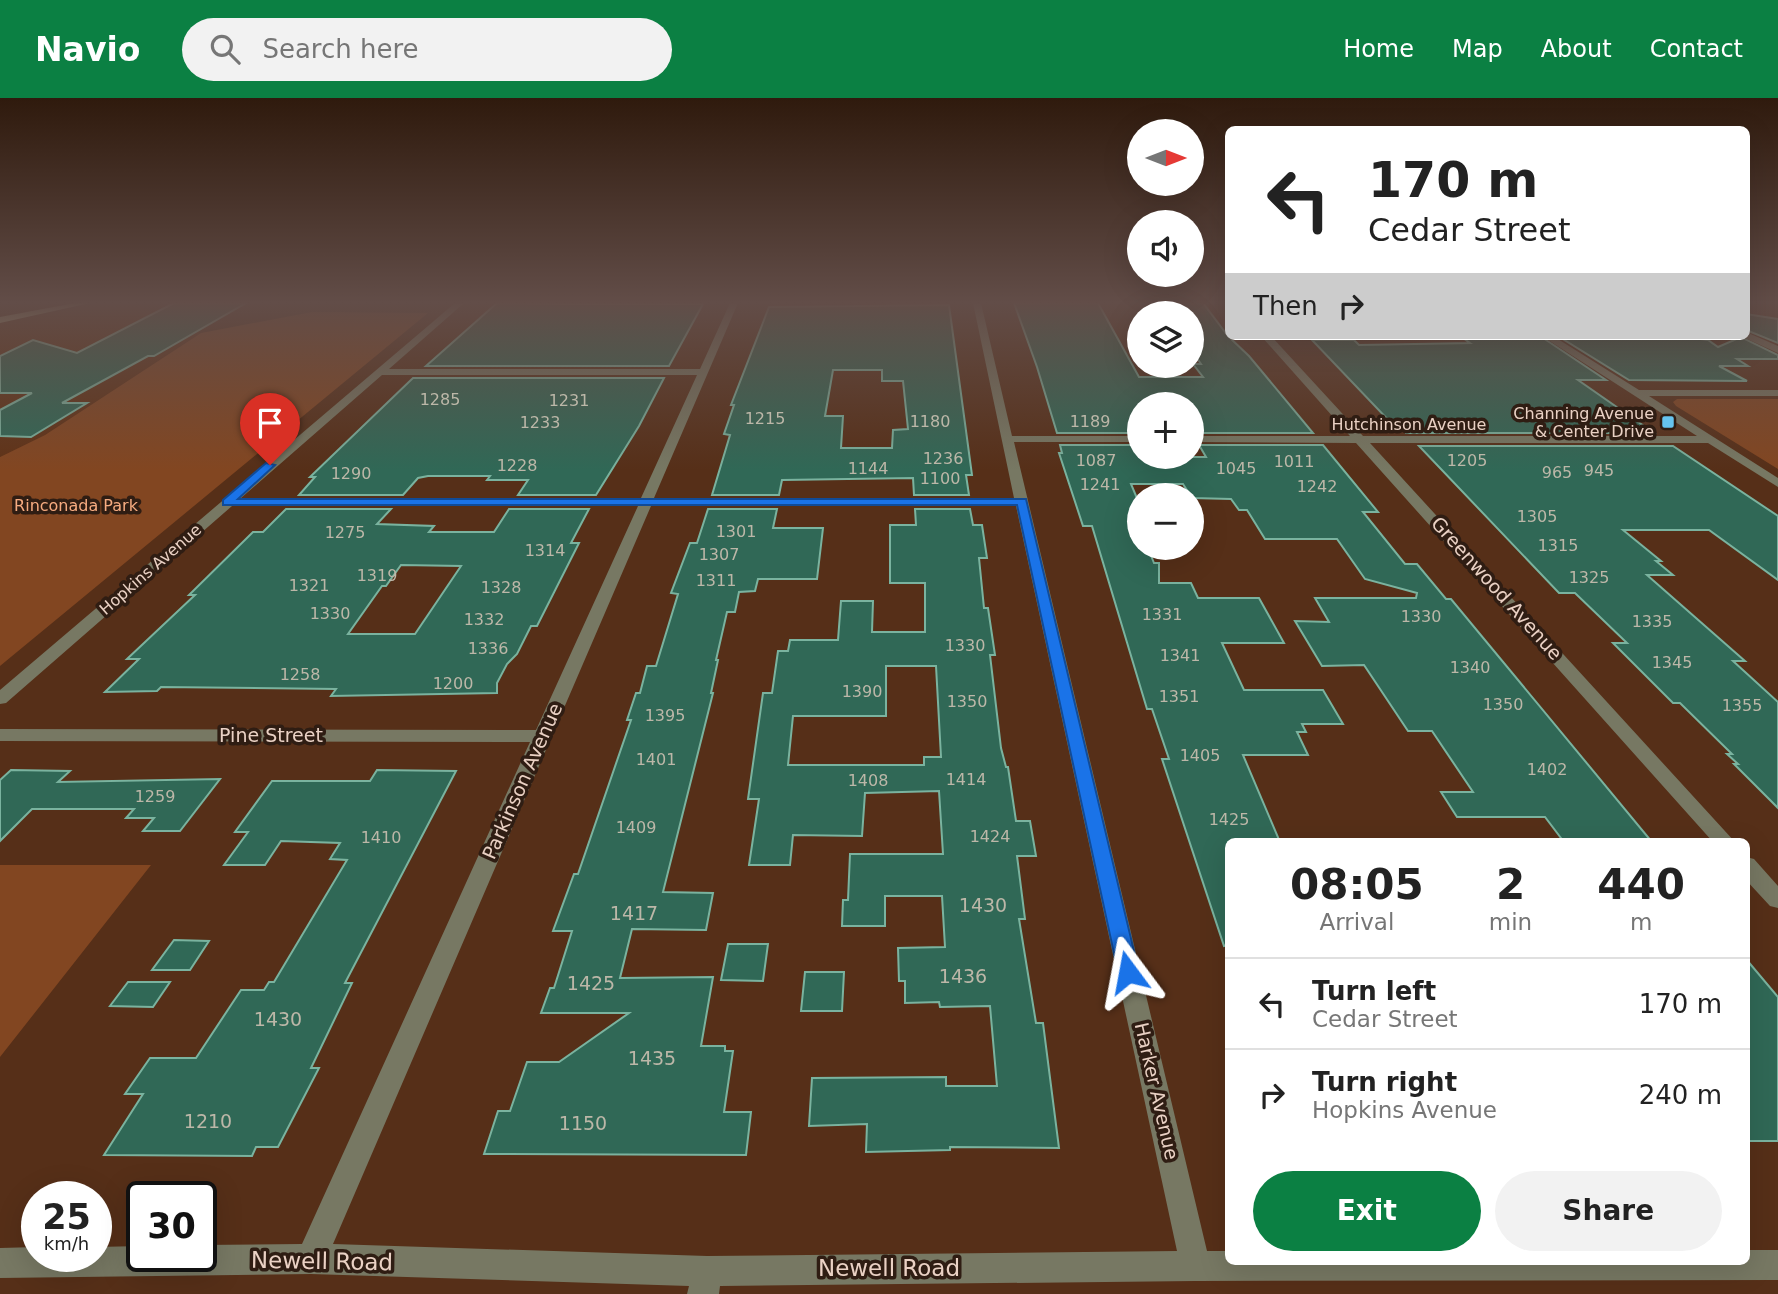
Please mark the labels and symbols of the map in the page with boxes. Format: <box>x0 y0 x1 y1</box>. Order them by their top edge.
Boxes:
north arrow <box>1127 119 1204 196</box>
house number: 1285 <box>420 390 460 409</box>
house number: 1231 <box>549 391 589 410</box>
pin <box>240 393 300 465</box>
place label: Channing Avenue & Center Drive <box>1513 404 1654 441</box>
house number: 1215 <box>745 409 785 428</box>
house number: 1180 <box>910 412 950 431</box>
house number: 1189 <box>1070 412 1110 431</box>
house number: 1233 <box>520 413 560 432</box>
marker: Channing Avenue & Center Drive <box>1660 414 1676 430</box>
street label: Hutchinson Avenue <box>1332 415 1486 434</box>
house number: 1236 <box>923 449 963 468</box>
house number: 1087 <box>1076 451 1116 470</box>
house number: 1205 <box>1447 451 1487 470</box>
house number: 1011 <box>1274 452 1314 471</box>
house number: 1228 <box>497 456 537 475</box>
house number: 1144 <box>848 459 888 478</box>
house number: 1045 <box>1216 459 1256 478</box>
house number: 945 <box>1584 461 1614 480</box>
house number: 965 <box>1542 463 1572 482</box>
house number: 1290 <box>331 464 371 483</box>
house number: 1100 <box>920 469 960 488</box>
house number: 1241 <box>1080 475 1120 494</box>
house number: 1242 <box>1297 477 1337 496</box>
park label: Rinconada Park <box>14 496 139 515</box>
house number: 1305 <box>1517 507 1557 526</box>
street label: Greenwood Avenue <box>1427 512 1567 664</box>
street label: Hopkins Avenue <box>96 520 205 619</box>
house number: 1301 <box>716 522 756 541</box>
house number: 1275 <box>325 523 365 542</box>
house number: 1315 <box>1538 536 1578 555</box>
house number: 1314 <box>525 541 565 560</box>
house number: 1307 <box>699 545 739 564</box>
house number: 1319 <box>357 566 397 585</box>
house number: 1325 <box>1569 568 1609 587</box>
house number: 1311 <box>696 571 736 590</box>
house number: 1321 <box>289 576 329 595</box>
house number: 1328 <box>481 578 521 597</box>
house number: 1330 <box>310 604 350 623</box>
house number: 1331 <box>1142 605 1182 624</box>
house number: 1330 <box>1401 607 1441 626</box>
house number: 1332 <box>464 610 504 629</box>
house number: 1335 <box>1632 612 1672 631</box>
house number: 1330 <box>945 636 985 655</box>
house number: 1336 <box>468 639 508 658</box>
house number: 1341 <box>1160 646 1200 665</box>
house number: 1345 <box>1652 653 1692 672</box>
house number: 1340 <box>1450 658 1490 677</box>
house number: 1258 <box>280 665 320 684</box>
house number: 1200 <box>433 674 473 693</box>
house number: 1390 <box>842 682 882 701</box>
house number: 1351 <box>1159 687 1199 706</box>
house number: 1350 <box>947 692 987 711</box>
house number: 1350 <box>1483 695 1523 714</box>
house number: 1355 <box>1722 696 1762 715</box>
street label: Parkinson Avenue <box>478 700 566 862</box>
house number: 1395 <box>645 706 685 725</box>
street label: Pine Street <box>219 724 323 746</box>
house number: 1405 <box>1180 746 1220 765</box>
house number: 1401 <box>636 750 676 769</box>
house number: 1402 <box>1527 760 1567 779</box>
house number: 1414 <box>946 770 986 789</box>
house number: 1408 <box>848 771 888 790</box>
house number: 1259 <box>135 787 175 806</box>
house number: 1425 <box>1209 810 1249 829</box>
house number: 1409 <box>616 818 656 837</box>
house number: 1424 <box>970 827 1010 846</box>
house number: 1410 <box>361 828 401 847</box>
house number: 1430 <box>959 894 1007 916</box>
house number: 1417 <box>610 902 658 924</box>
position arrow <box>1091 935 1165 1009</box>
house number: 1436 <box>939 965 987 987</box>
house number: 1425 <box>567 972 615 994</box>
house number: 1430 <box>254 1008 302 1030</box>
street label: Harker Avenue <box>1131 1020 1183 1162</box>
house number: 1435 <box>628 1047 676 1069</box>
house number: 1210 <box>184 1110 232 1132</box>
house number: 1150 <box>559 1112 607 1134</box>
speed limit sign: 30 <box>126 1181 217 1272</box>
street label: Newell Road <box>251 1247 393 1275</box>
street label: Newell Road <box>818 1255 960 1281</box>

